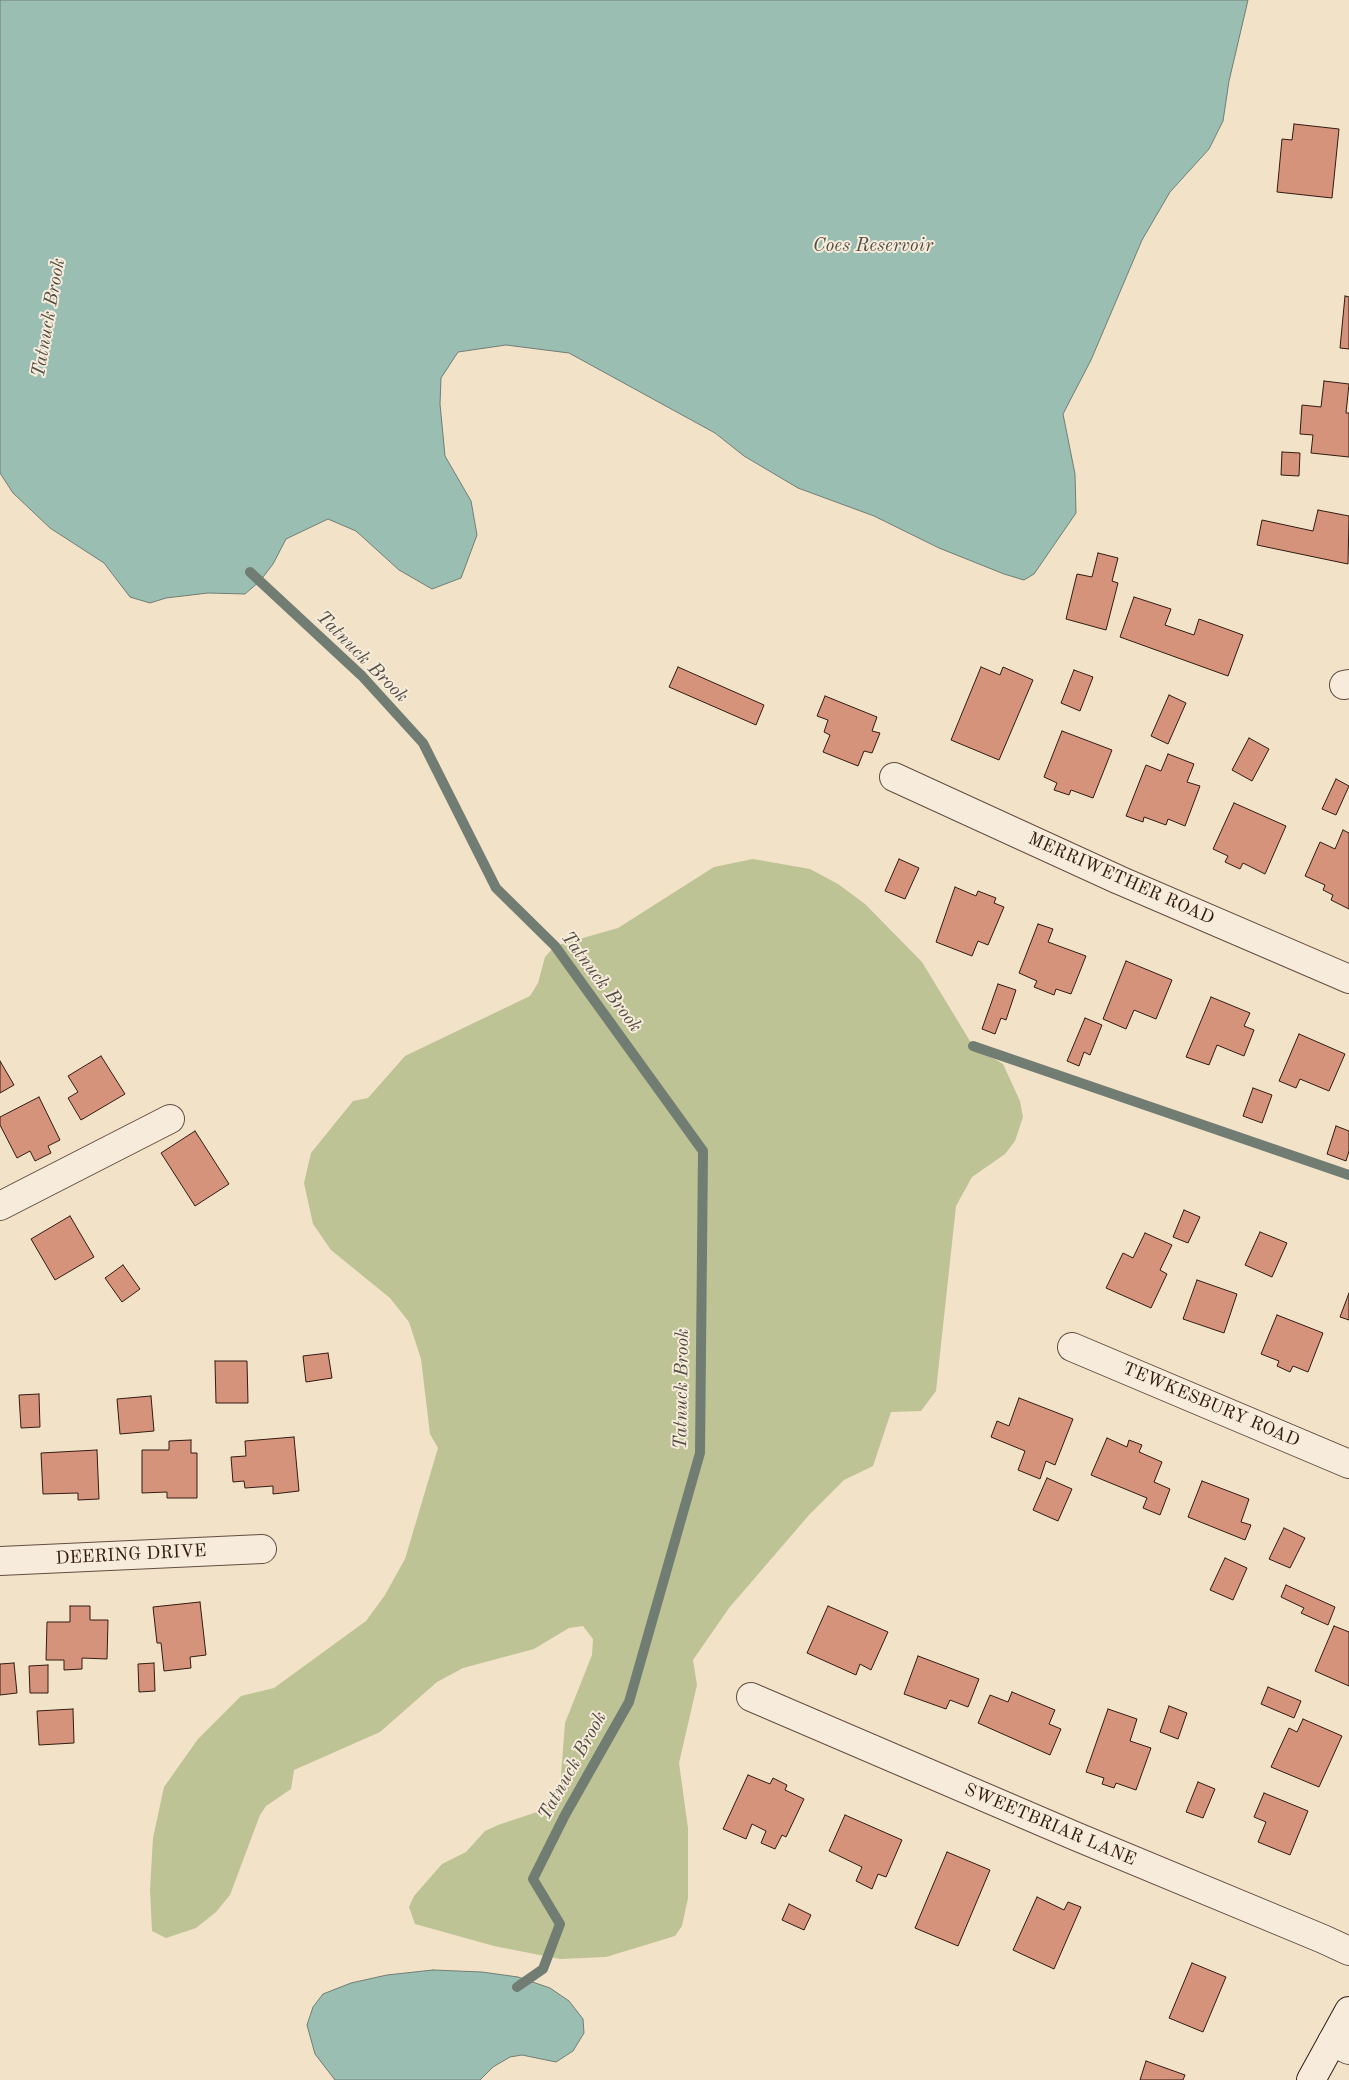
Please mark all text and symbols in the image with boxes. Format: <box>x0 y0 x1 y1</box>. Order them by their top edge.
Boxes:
water label: Coes Reservoir <box>813 235 933 257</box>
water label: Tatnuck Brook <box>27 257 71 379</box>
water label: Tatnuck Brook <box>311 606 413 708</box>
street label: MERRIWETHER ROAD <box>1025 828 1217 930</box>
water label: Tatnuck Brook <box>556 927 646 1037</box>
water label: Tatnuck Brook <box>670 1328 694 1450</box>
street label: TEWKESBURY ROAD <box>1119 1358 1303 1452</box>
street label: DEERING DRIVE <box>55 1540 207 1570</box>
water label: Tatnuck Brook <box>534 1708 612 1824</box>
street label: SWEETBRIAR LANE <box>961 1779 1139 1871</box>

